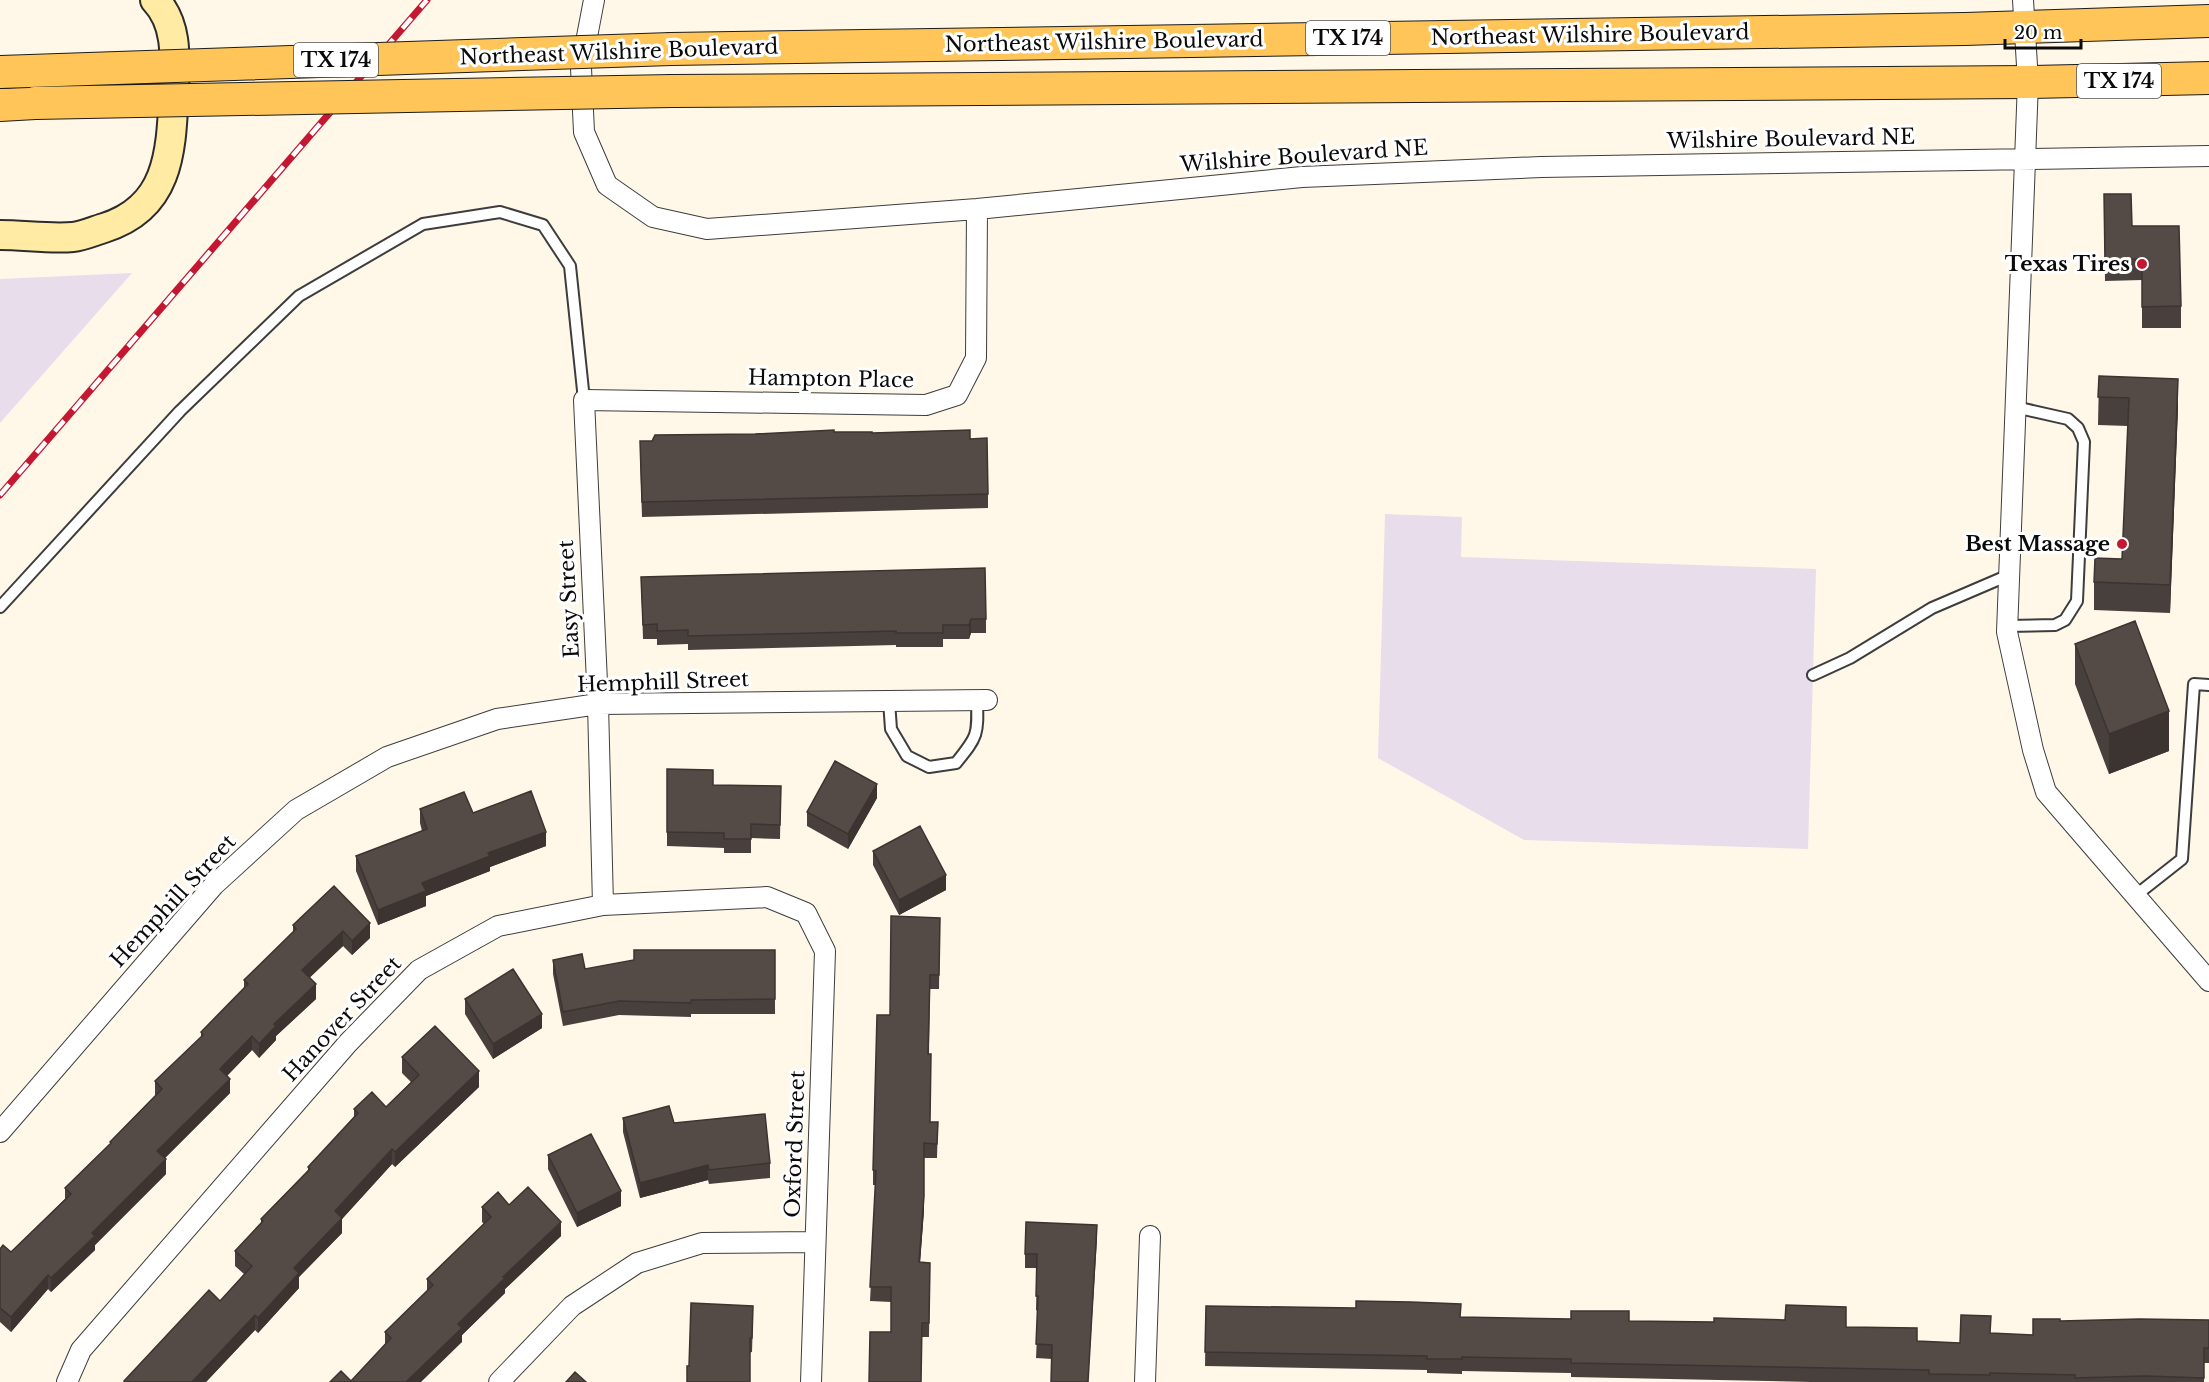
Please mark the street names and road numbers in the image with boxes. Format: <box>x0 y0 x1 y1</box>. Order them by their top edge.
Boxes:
street label: Northeast Wilshire Boulevard <box>1430 19 1750 51</box>
road number: TX 174 <box>1306 21 1390 55</box>
street label: Northeast Wilshire Boulevard <box>944 26 1264 58</box>
street label: Northeast Wilshire Boulevard <box>459 33 779 71</box>
road number: TX 174 <box>294 43 378 77</box>
road number: TX 174 <box>2077 64 2161 98</box>
street label: Wilshire Boulevard NE <box>1666 124 1915 154</box>
street label: Wilshire Boulevard NE <box>1178 134 1429 178</box>
street label: Hampton Place <box>748 365 914 393</box>
street label: Easy Street <box>553 539 585 659</box>
street label: Hemphill Street <box>577 666 750 698</box>
street label: Hemphill Street <box>105 829 241 973</box>
street label: Hanover Street <box>277 951 407 1087</box>
street label: Oxford Street <box>779 1070 811 1218</box>

